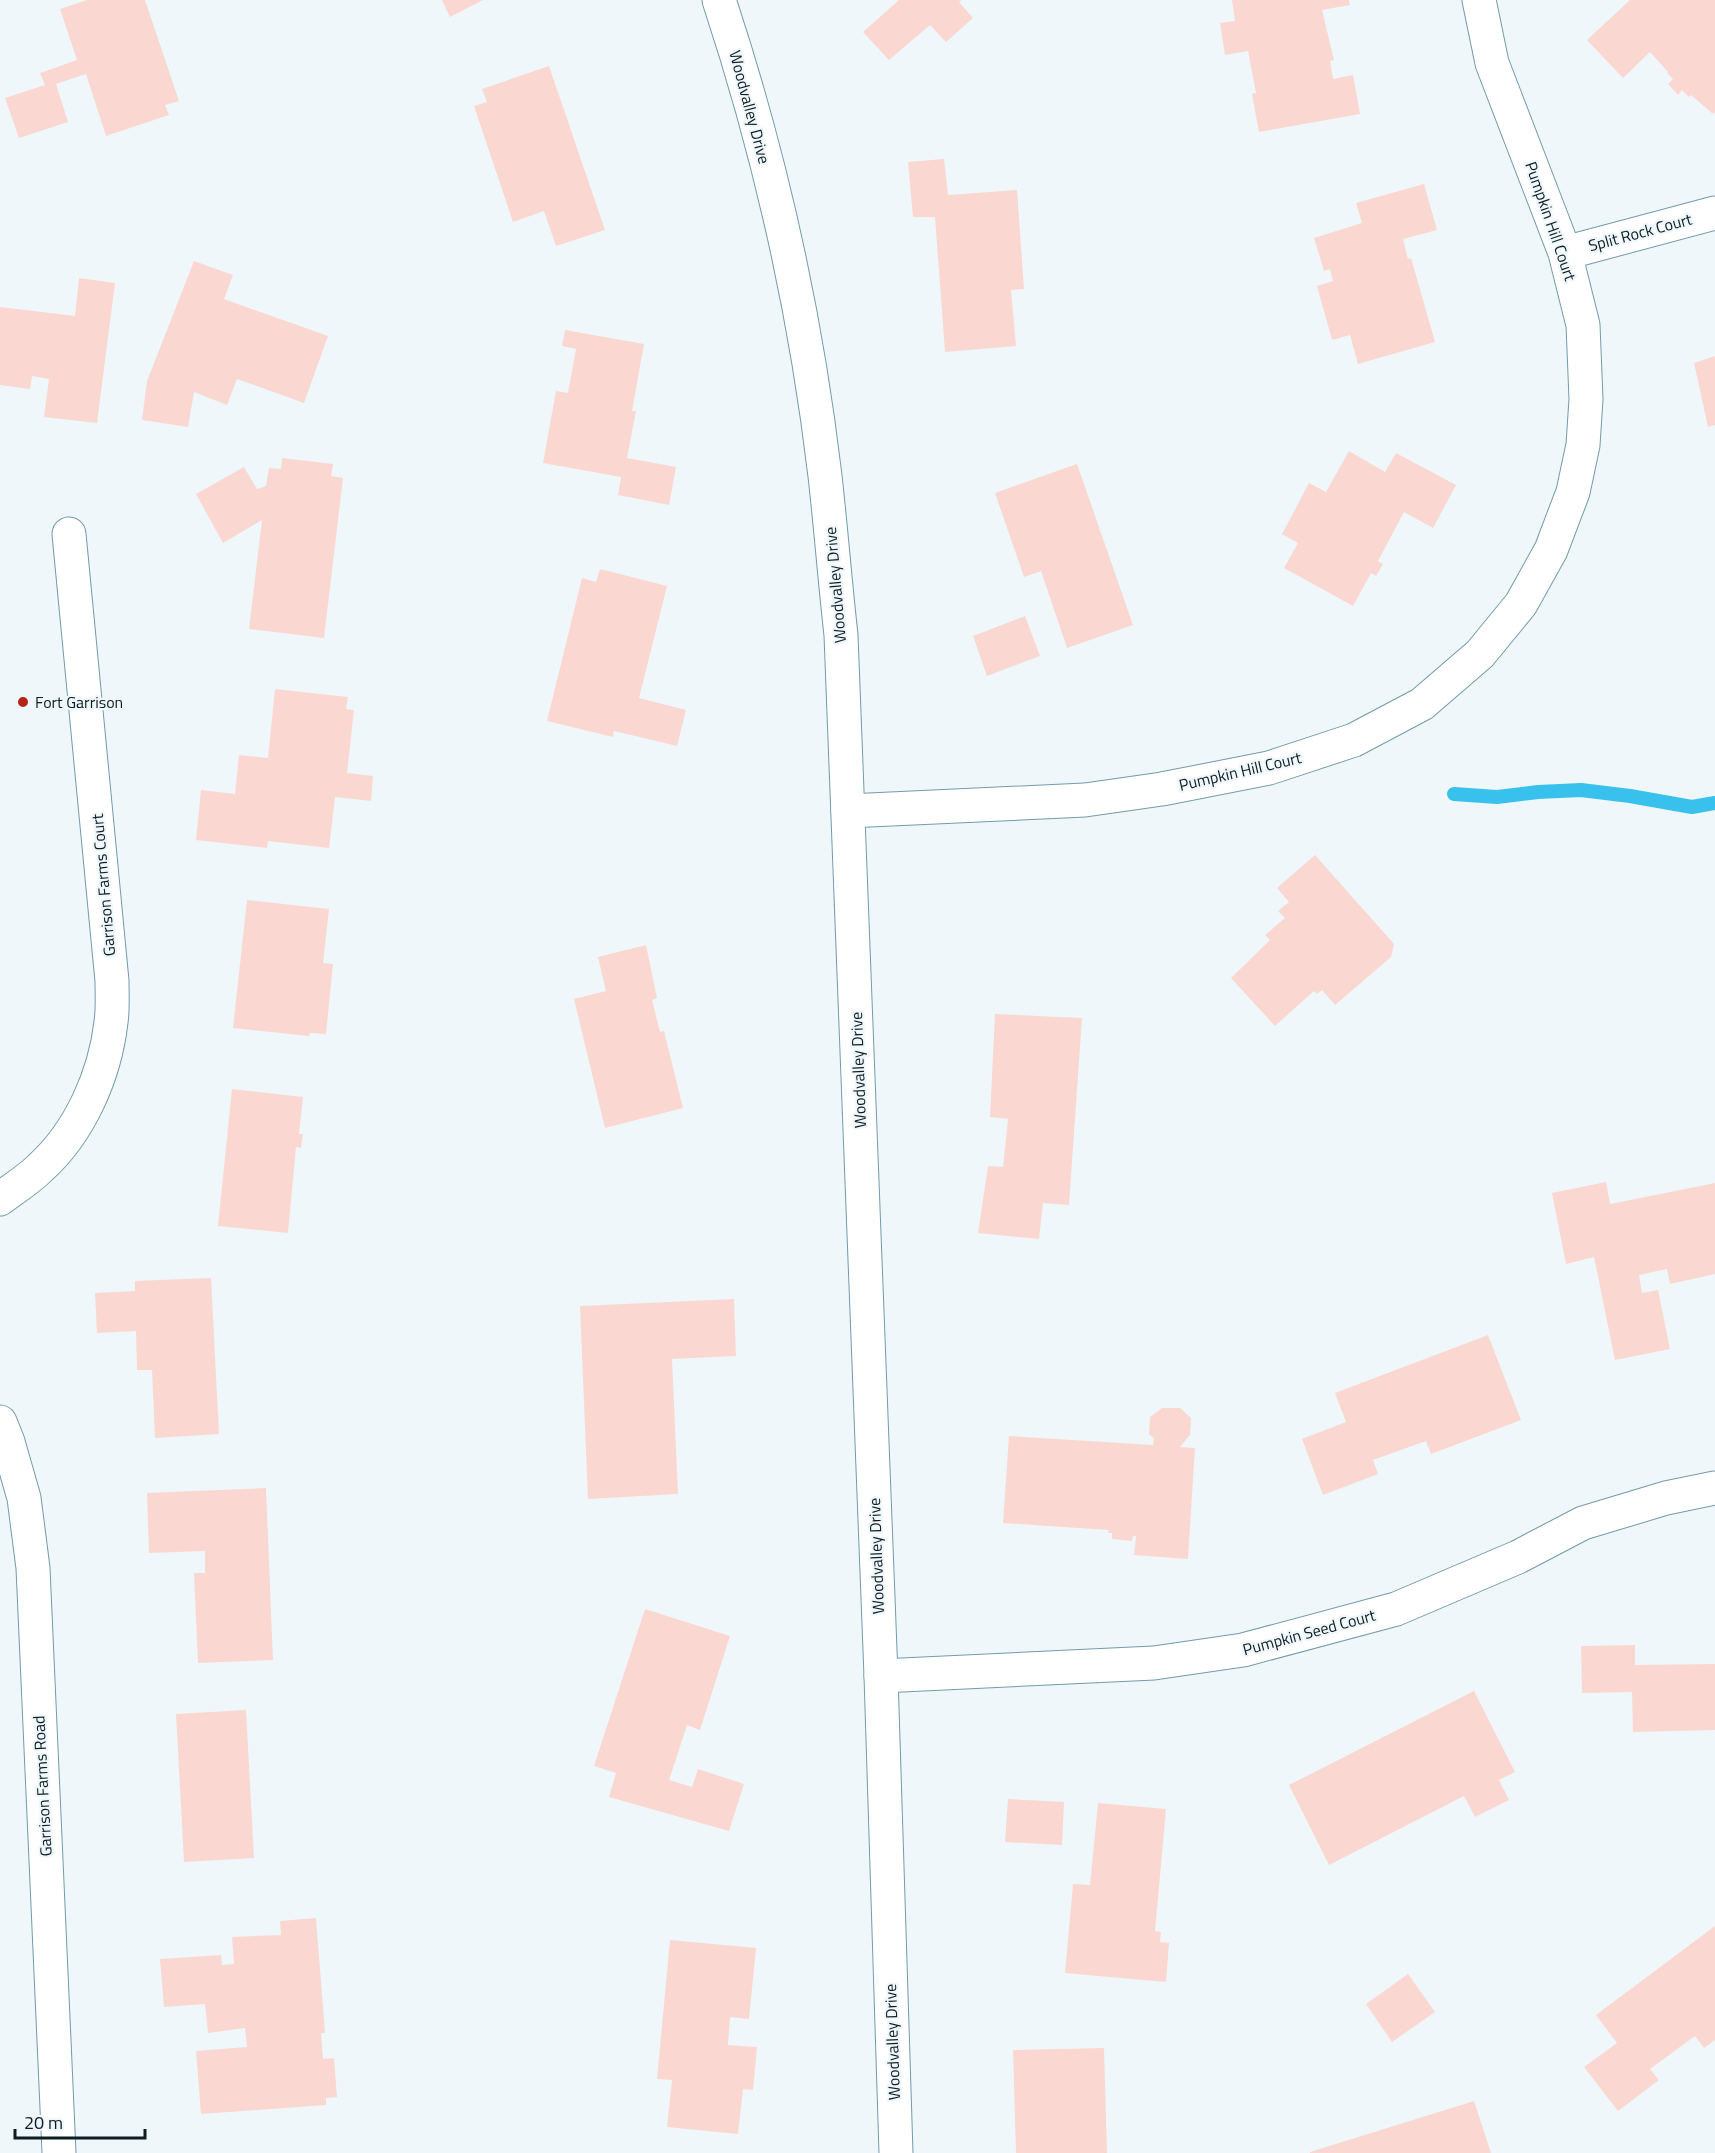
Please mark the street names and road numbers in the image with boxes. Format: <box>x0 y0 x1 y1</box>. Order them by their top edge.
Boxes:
street label: Woodvalley Drive <box>723 48 777 166</box>
street label: Pumpkin Hill Court <box>1519 158 1583 284</box>
street label: Split Rock Court <box>1586 207 1695 257</box>
street label: Woodvalley Drive <box>818 526 852 644</box>
street label: Pumpkin Hill Court <box>1176 745 1304 797</box>
street label: Garrison Farms Court <box>85 812 121 957</box>
street label: Woodvalley Drive <box>844 1011 872 1129</box>
street label: Woodvalley Drive <box>862 1497 890 1615</box>
street label: Pumpkin Seed Court <box>1240 1603 1378 1661</box>
street label: Garrison Farms Road <box>26 1715 58 1857</box>
street label: Woodvalley Drive <box>878 1983 906 2101</box>

